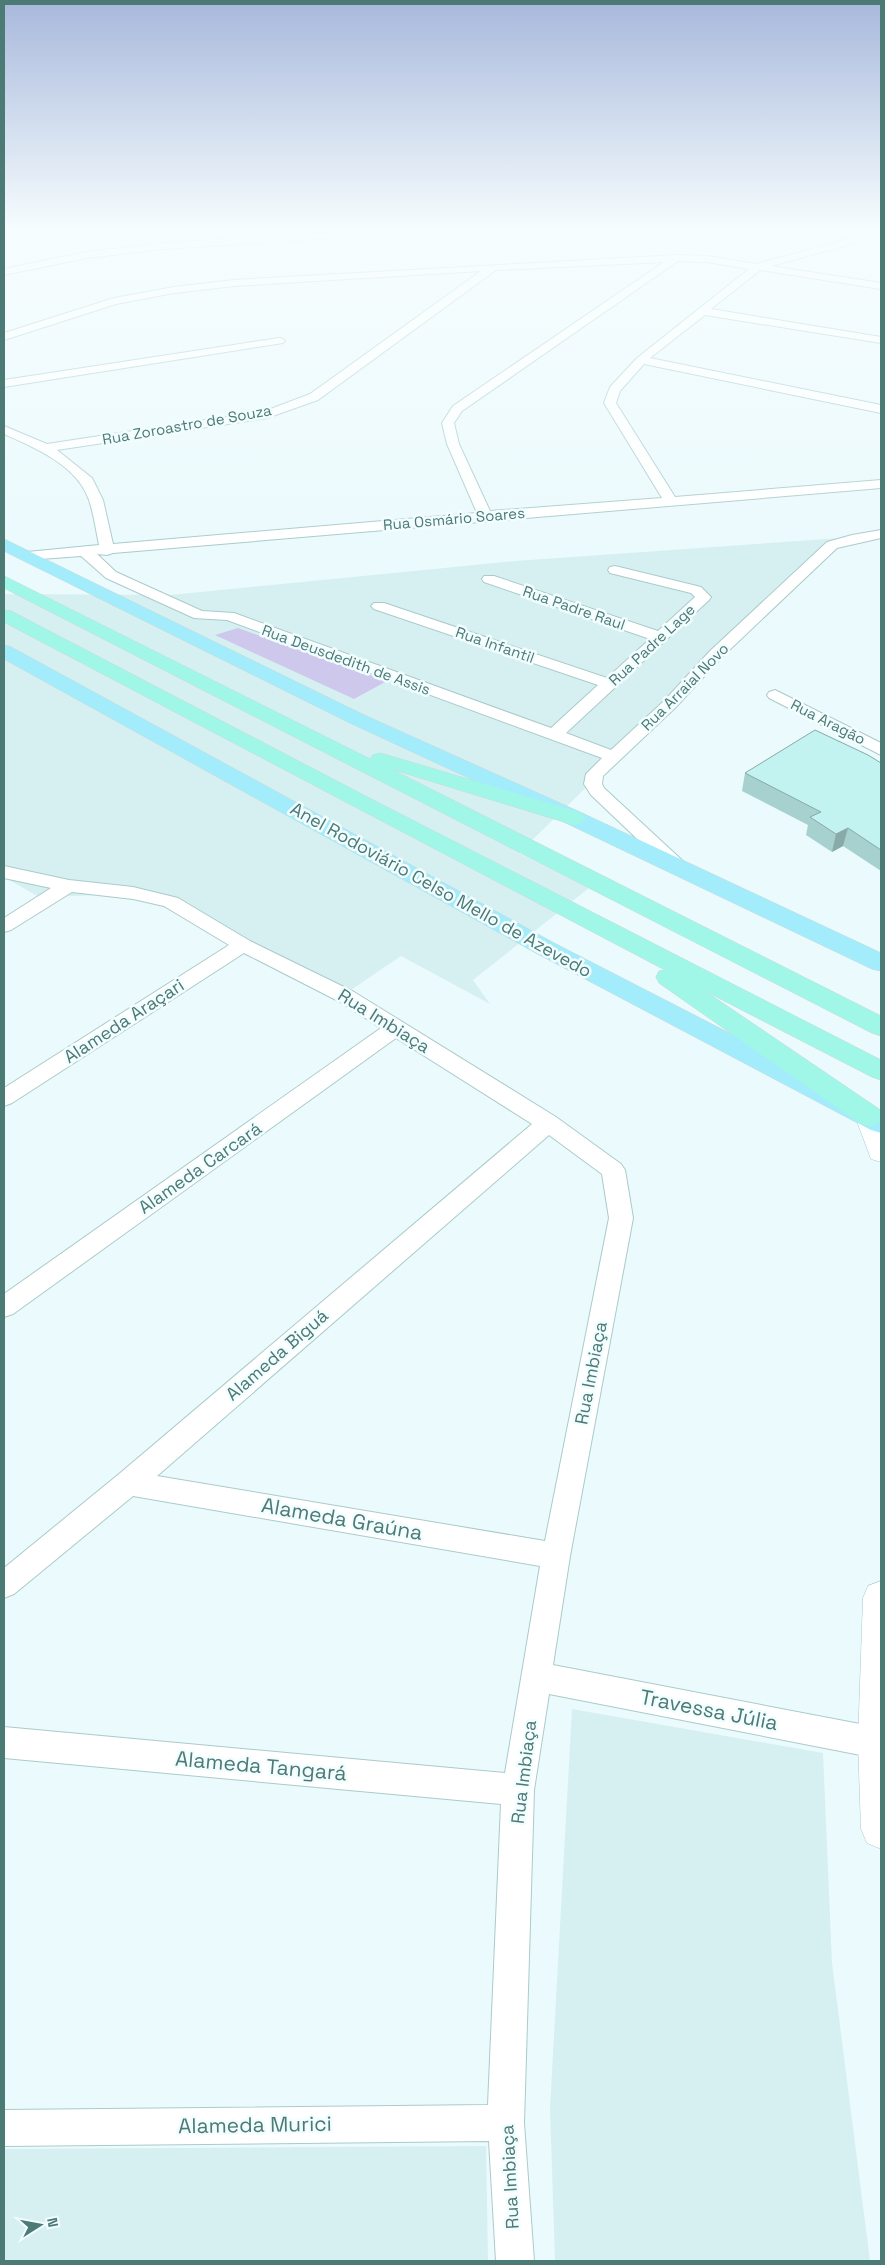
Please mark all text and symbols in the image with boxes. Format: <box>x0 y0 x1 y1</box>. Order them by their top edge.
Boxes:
street label: Rua Zoroastro de Souza <box>101 400 273 449</box>
street label: Rua Osmário Soares <box>382 503 526 534</box>
street label: Rua Padre Raul <box>521 581 628 634</box>
street label: Rua Padre Lage <box>604 600 699 690</box>
street label: Rua Deusdedith de Assis <box>259 620 433 699</box>
street label: Rua Infantil <box>453 622 537 667</box>
street label: Rua Arraial Novo <box>637 639 732 734</box>
street label: Rua Aragão <box>788 695 869 749</box>
street label: Anel Rodoviário Celso Mello de Azevedo <box>287 797 596 982</box>
street label: Alameda Araçari <box>59 973 188 1068</box>
street label: Rua Imbiaça <box>334 983 435 1058</box>
street label: Alameda Carcará <box>134 1117 266 1219</box>
street label: Alameda Biguá <box>221 1304 333 1405</box>
street label: Rua Imbiaça <box>569 1319 612 1426</box>
street label: Alameda Graúna <box>259 1491 425 1546</box>
street label: Travessa Júlia <box>638 1683 780 1736</box>
street label: Rua Imbiaça <box>506 1719 541 1825</box>
street label: Alameda Tangará <box>174 1745 348 1786</box>
street label: Alameda Murici <box>178 2110 332 2139</box>
street label: Rua Imbiaça <box>495 2124 524 2230</box>
north arrow <box>15 2200 65 2250</box>
text: N <box>43 2216 62 2229</box>

